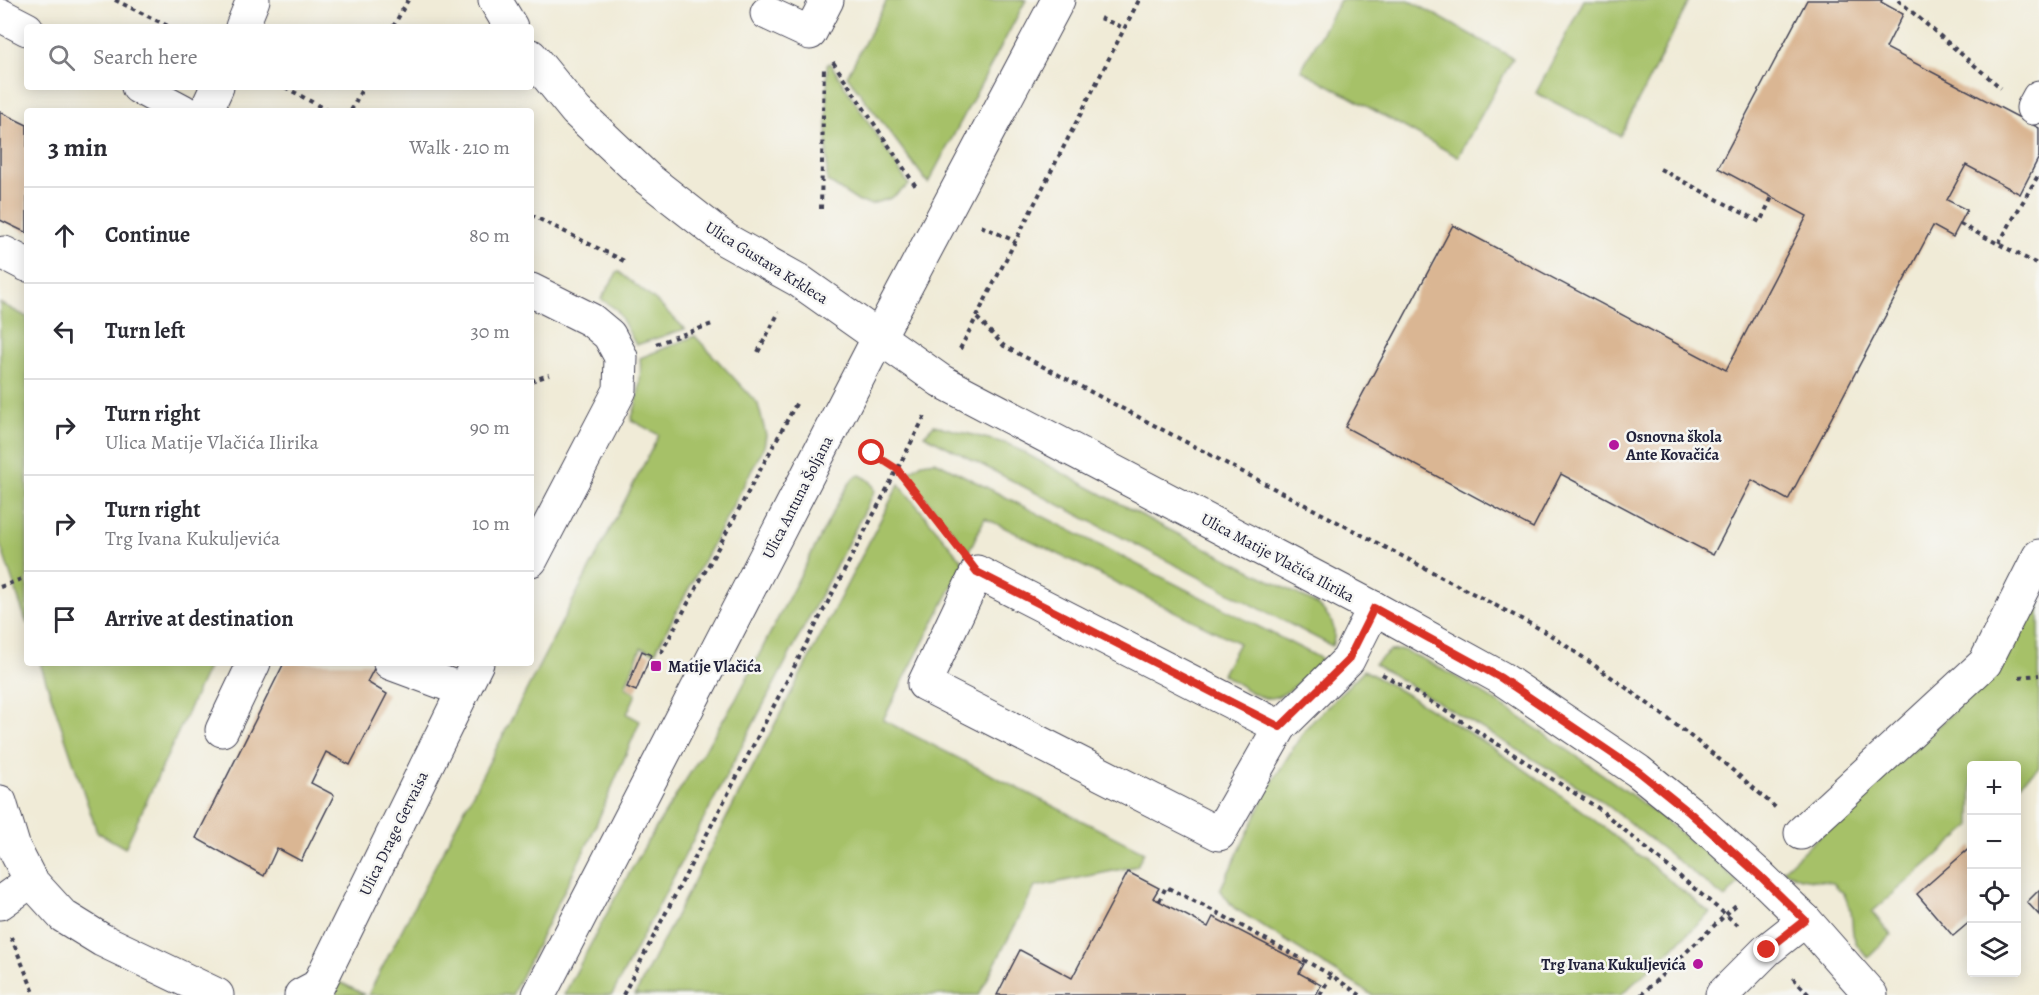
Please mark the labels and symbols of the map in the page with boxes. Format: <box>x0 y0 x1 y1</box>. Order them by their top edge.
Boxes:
street label: Ulica Gustava Krkleca <box>701 216 833 310</box>
place label: Osnovna škola Ante Kovačića <box>1625 426 1722 466</box>
street label: Ulica Antuna Šoljana <box>757 432 839 563</box>
marker: Osnovna škola Ante Kovačića <box>1607 438 1621 452</box>
route start <box>858 439 884 465</box>
street label: Ulica Matije Vlačića Ilirika <box>1197 508 1359 608</box>
place label: Matije Vlačića <box>668 656 762 678</box>
marker: Matije Vlačića <box>649 659 663 673</box>
street label: Ulica Drage Gervaisa <box>354 767 434 899</box>
route end <box>1753 936 1779 962</box>
place label: Trg Ivana Kukuljevića <box>1541 954 1686 976</box>
marker: Trg Ivana Kukuljevića <box>1691 957 1705 971</box>

